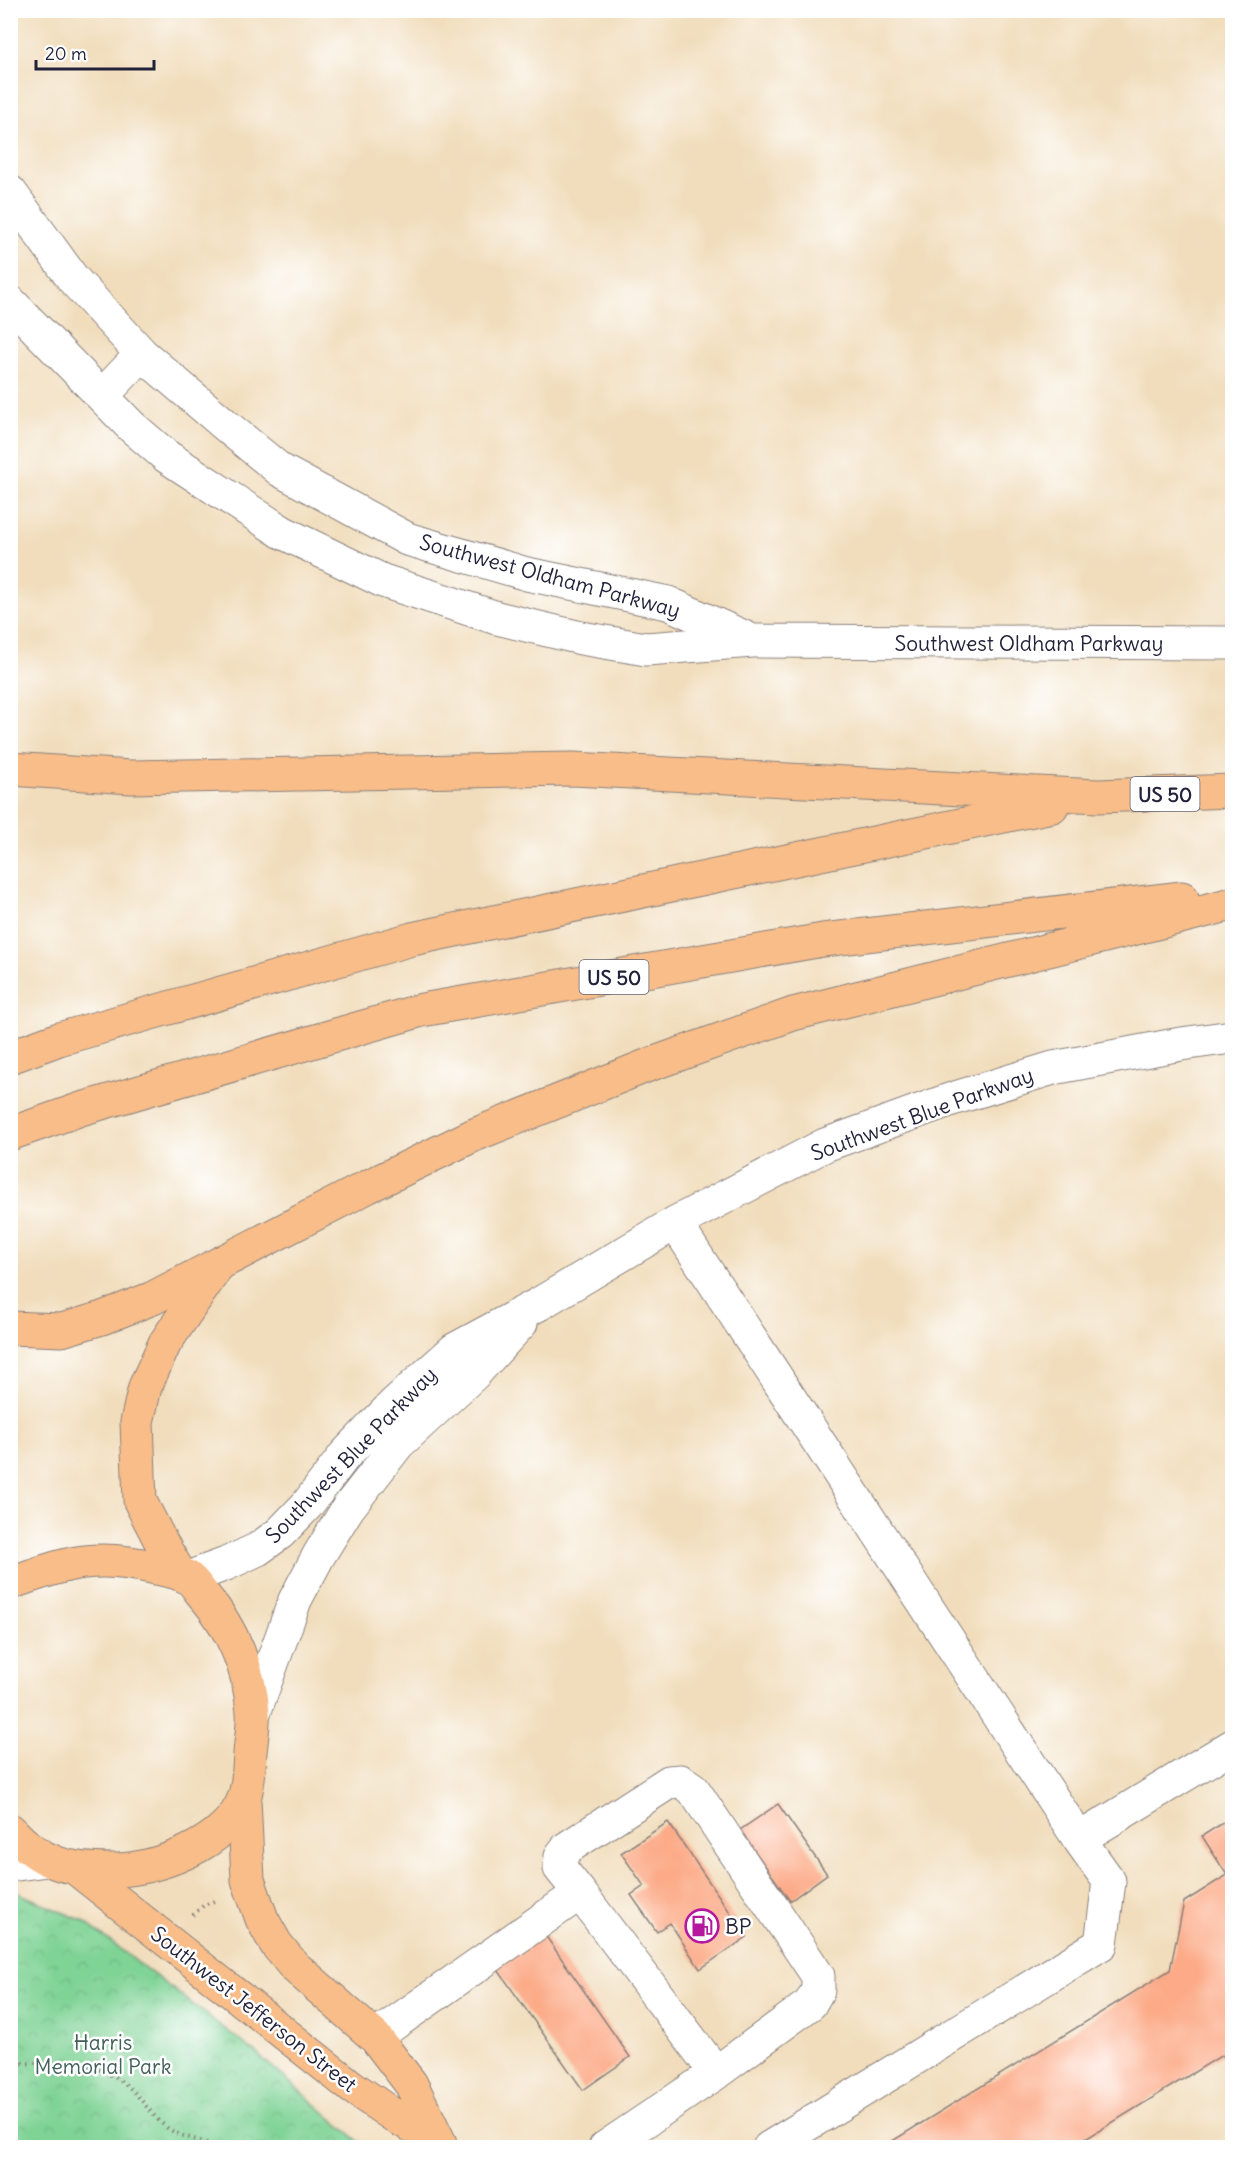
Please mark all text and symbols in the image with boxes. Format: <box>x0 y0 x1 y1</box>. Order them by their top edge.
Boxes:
scale bar <box>36 33 154 71</box>
text: 20 m <box>45 42 87 65</box>
street label: Southwest Oldham Parkway <box>417 528 683 624</box>
street label: Southwest Oldham Parkway <box>895 630 1163 657</box>
road number: US 50 <box>1130 777 1200 811</box>
road number: US 50 <box>580 960 648 994</box>
street label: Southwest Blue Parkway <box>807 1061 1037 1167</box>
street label: Southwest Blue Parkway <box>260 1361 442 1549</box>
fuel station icon: BP <box>684 1908 720 1944</box>
place label: BP <box>725 1913 751 1940</box>
street label: Southwest Jefferson Street <box>146 1920 362 2098</box>
park label: Harris Memorial Park <box>35 2029 171 2080</box>

